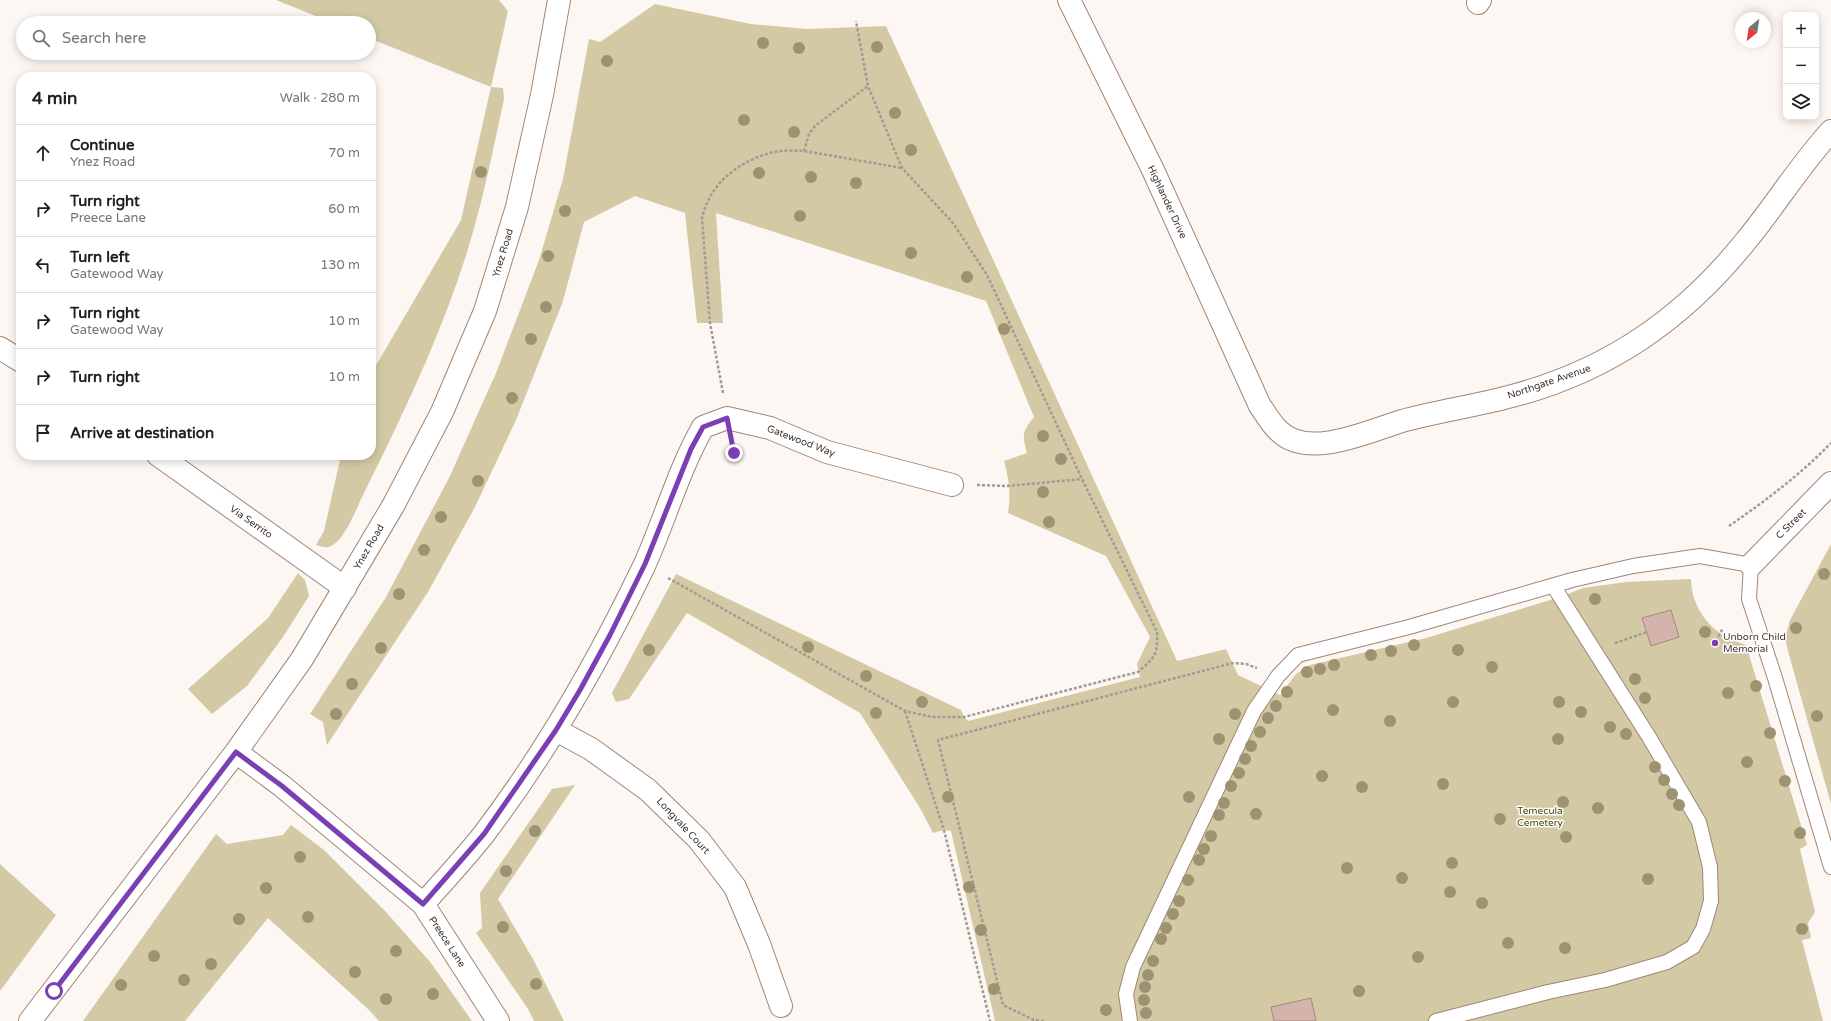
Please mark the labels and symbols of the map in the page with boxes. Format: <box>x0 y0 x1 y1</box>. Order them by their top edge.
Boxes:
north arrow <box>1735 12 1771 48</box>
street label: Highlander Drive <box>1145 163 1189 241</box>
street label: Ynez Road <box>490 227 516 279</box>
street label: Northgate Avenue <box>1506 362 1593 402</box>
street label: Gatewood Way <box>765 423 837 460</box>
route end <box>725 444 743 462</box>
street label: Via Serrito <box>227 503 275 541</box>
street label: C Street <box>1773 506 1809 542</box>
street label: Ynez Road <box>351 522 387 572</box>
place label: Unborn Child Memorial <box>1723 631 1786 655</box>
marker: Unborn Child Memorial <box>1710 638 1720 648</box>
street label: Longvale Court <box>654 795 712 857</box>
park label: Temecula Cemetery <box>1517 805 1564 829</box>
street label: Preece Lane <box>426 914 468 970</box>
route start <box>45 982 63 1000</box>

